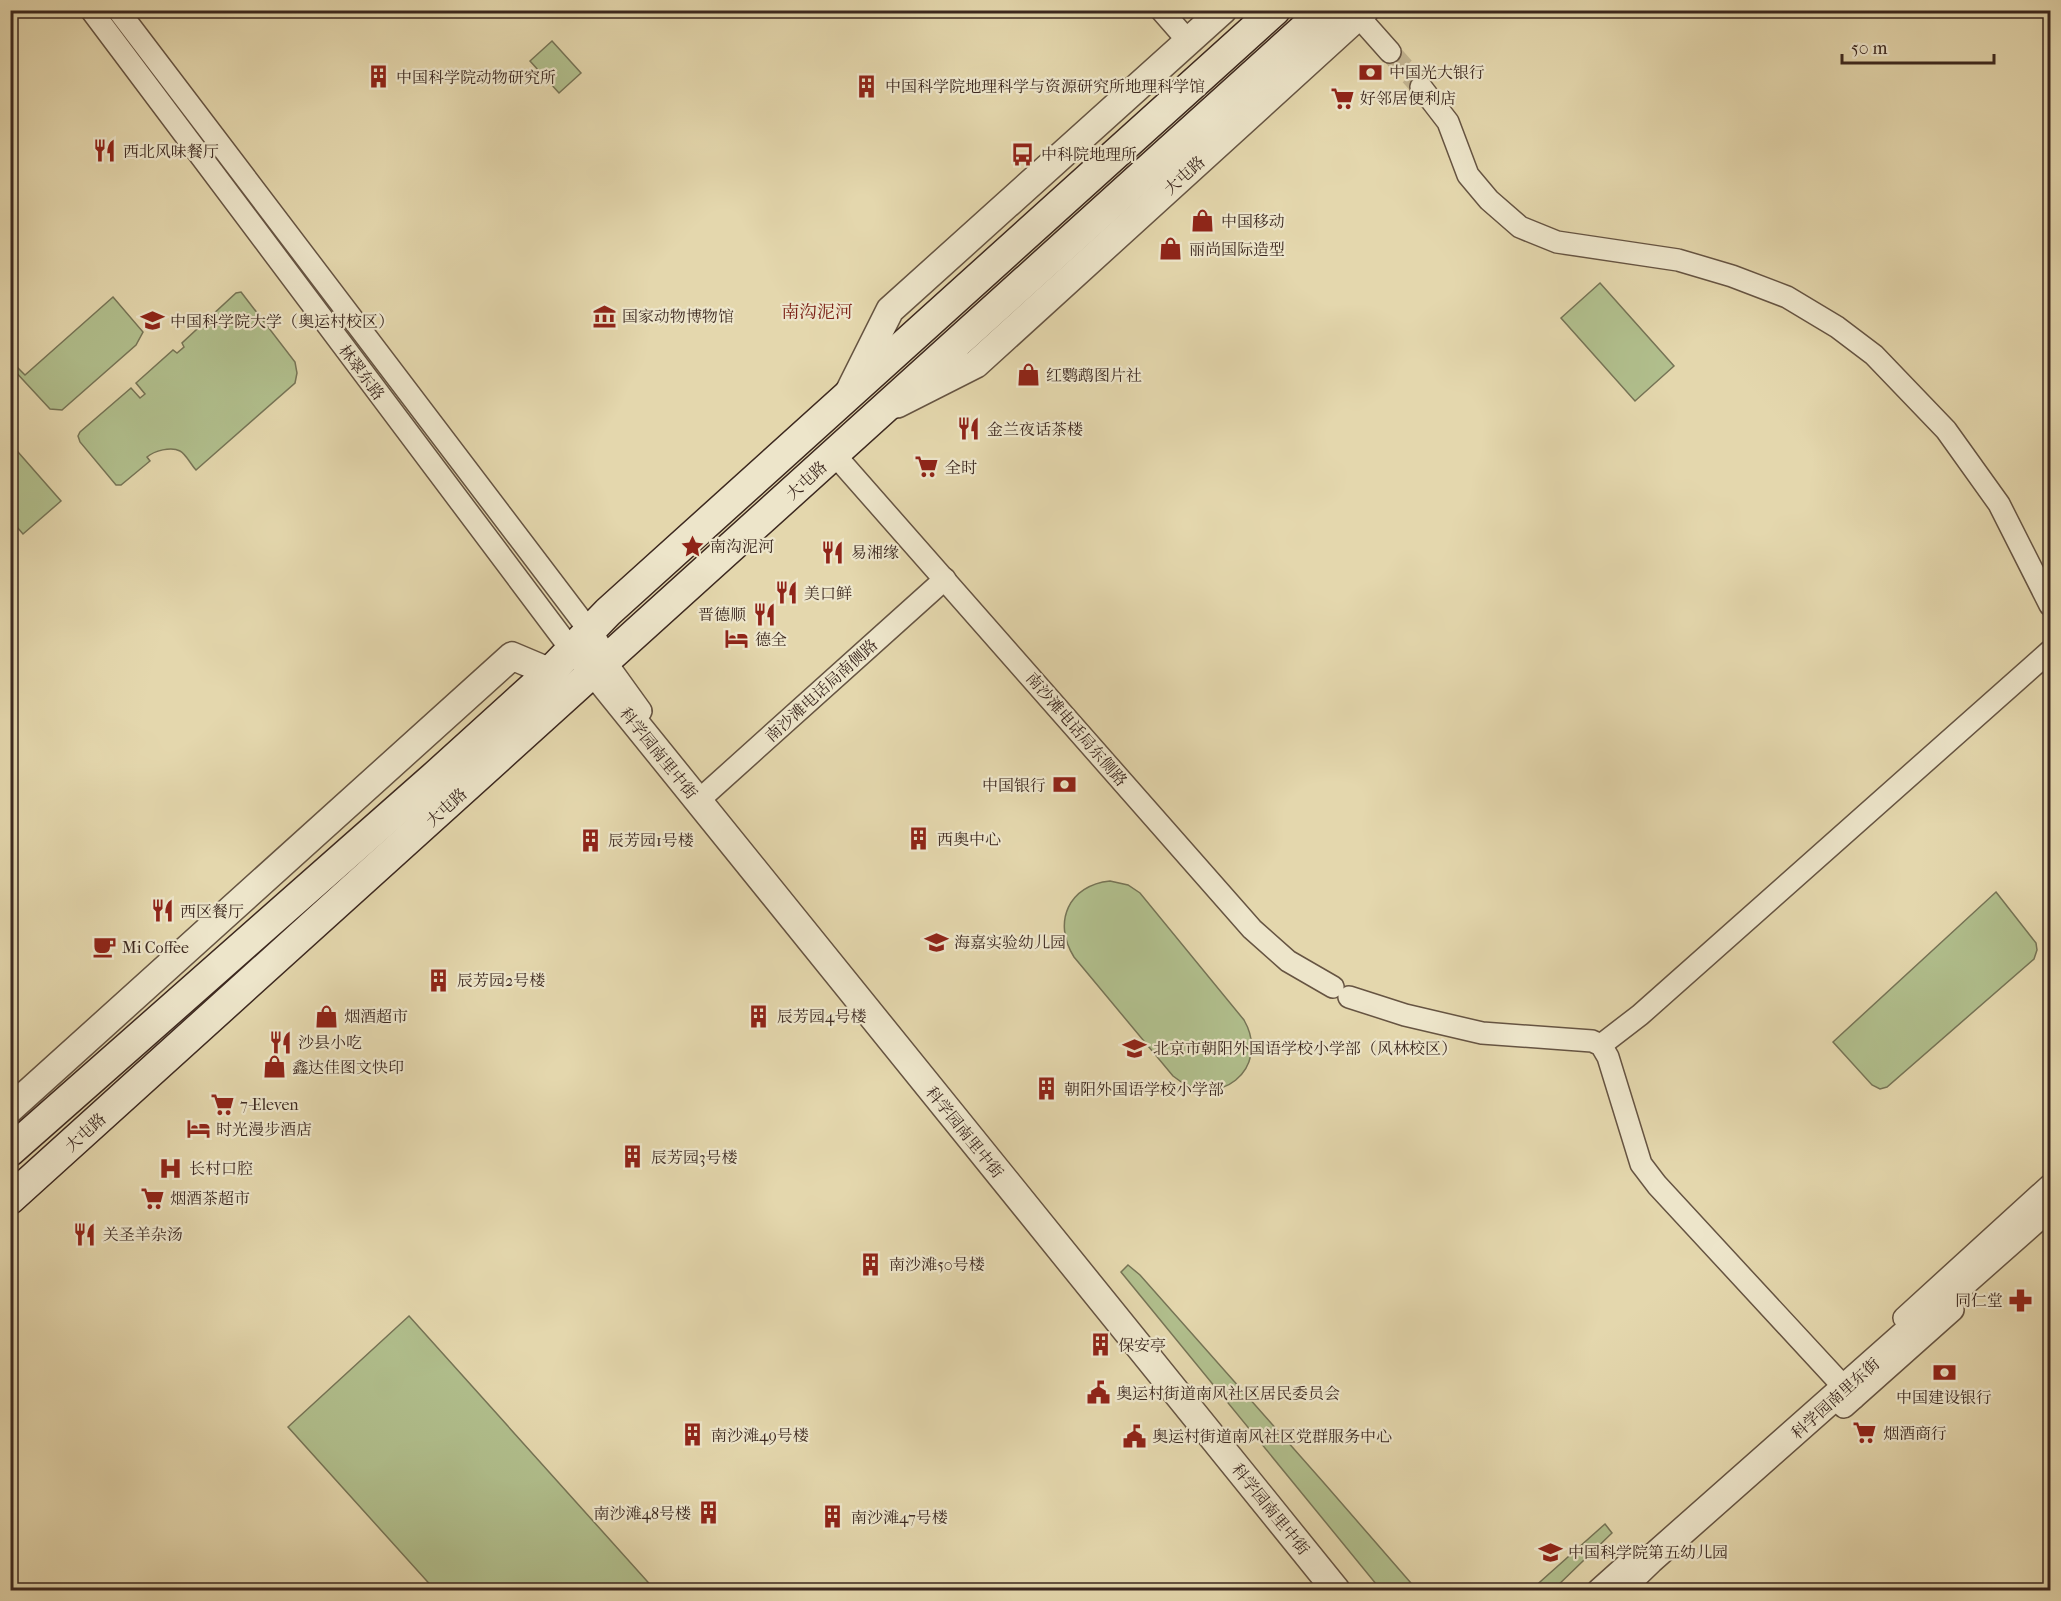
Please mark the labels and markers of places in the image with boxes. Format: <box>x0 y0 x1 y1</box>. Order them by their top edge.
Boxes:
bank icon: 中国光大银行 <box>1358 59 1384 85</box>
place label: 中国光大银行 <box>1389 63 1485 82</box>
building icon: 中国科学院动物研究所 <box>365 64 391 90</box>
place label: 中国科学院动物研究所 <box>396 68 556 87</box>
building icon: 中国科学院地理科学与资源研究所地理科学馆 <box>854 73 880 99</box>
place label: 中国科学院地理科学与资源研究所地理科学馆 <box>885 77 1205 96</box>
supermarket icon: 好邻居便利店 <box>1329 85 1355 111</box>
place label: 好邻居便利店 <box>1360 89 1456 108</box>
restaurant icon: 西北风味餐厅 <box>92 138 118 164</box>
bus stop icon: 中科院地理所 <box>1010 141 1036 167</box>
place label: 西北风味餐厅 <box>123 142 219 161</box>
place label: 中科院地理所 <box>1041 145 1137 164</box>
shop icon: 中国移动 <box>1190 208 1216 234</box>
place label: 中国移动 <box>1221 212 1285 231</box>
shop icon: 丽尚国际造型 <box>1158 236 1184 262</box>
place label: 丽尚国际造型 <box>1189 240 1285 259</box>
museum icon: 国家动物博物馆 <box>591 303 617 329</box>
place label: 国家动物博物馆 <box>622 307 734 326</box>
school or university icon: 中国科学院大学（奥运村校区） <box>139 308 165 334</box>
place label: 中国科学院大学（奥运村校区） <box>170 312 394 331</box>
shop icon: 红鹦鹉图片社 <box>1015 362 1041 388</box>
place label: 红鹦鹉图片社 <box>1046 366 1142 385</box>
restaurant icon: 金兰夜话茶楼 <box>956 416 982 442</box>
place label: 金兰夜话茶楼 <box>987 420 1083 439</box>
supermarket icon: 全时 <box>914 454 940 480</box>
place label: 全时 <box>945 458 977 477</box>
place icon: 南沟泥河 <box>679 533 705 559</box>
place label: 南沟泥河 <box>710 537 774 556</box>
restaurant icon: 易湘缘 <box>820 539 846 565</box>
place label: 易湘缘 <box>851 543 899 562</box>
restaurant icon: 美口鲜 <box>773 580 799 606</box>
place label: 美口鲜 <box>804 584 852 603</box>
restaurant icon: 晋德顺 <box>751 601 777 627</box>
place label: 晋德顺 <box>698 605 746 624</box>
hotel icon: 德全 <box>724 626 750 652</box>
place label: 德全 <box>755 630 787 649</box>
bank icon: 中国银行 <box>1051 772 1077 798</box>
place label: 中国银行 <box>982 776 1046 795</box>
building icon: 西奥中心 <box>906 826 932 852</box>
building icon: 辰芳园1号楼 <box>577 827 603 853</box>
place label: 西奥中心 <box>937 830 1001 849</box>
place label: 辰芳园1号楼 <box>608 831 694 850</box>
restaurant icon: 西区餐厅 <box>149 898 175 924</box>
place label: 西区餐厅 <box>180 902 244 921</box>
school or university icon: 海嘉实验幼儿园 <box>923 929 949 955</box>
place label: 海嘉实验幼儿园 <box>954 933 1066 952</box>
cafe icon: Mi Coffee <box>91 934 117 960</box>
place label: Mi Coffee <box>122 938 189 957</box>
building icon: 辰芳园2号楼 <box>426 967 452 993</box>
place label: 辰芳园2号楼 <box>457 971 545 990</box>
shop icon: 烟酒超市 <box>313 1003 339 1029</box>
building icon: 辰芳园4号楼 <box>746 1003 772 1029</box>
place label: 烟酒超市 <box>344 1007 408 1026</box>
place label: 辰芳园4号楼 <box>777 1007 866 1026</box>
restaurant icon: 沙县小吃 <box>267 1029 293 1055</box>
place label: 沙县小吃 <box>298 1033 362 1052</box>
school or university icon: 北京市朝阳外国语学校小学部（风林校区） <box>1122 1035 1148 1061</box>
place label: 北京市朝阳外国语学校小学部（风林校区） <box>1153 1039 1457 1058</box>
shop icon: 鑫达佳图文快印 <box>261 1054 287 1080</box>
place label: 鑫达佳图文快印 <box>292 1058 404 1077</box>
building icon: 朝阳外国语学校小学部 <box>1033 1076 1059 1102</box>
place label: 朝阳外国语学校小学部 <box>1064 1080 1224 1099</box>
supermarket icon: 7-Eleven <box>209 1091 235 1117</box>
place label: 7-Eleven <box>240 1095 299 1114</box>
hotel icon: 时光漫步酒店 <box>185 1116 211 1142</box>
place label: 时光漫步酒店 <box>216 1120 312 1139</box>
building icon: 辰芳园3号楼 <box>620 1144 646 1170</box>
place label: 辰芳园3号楼 <box>651 1148 738 1167</box>
hospital icon: 长村口腔 <box>158 1155 184 1181</box>
place label: 长村口腔 <box>189 1159 253 1178</box>
supermarket icon: 烟酒茶超市 <box>139 1185 165 1211</box>
place label: 烟酒茶超市 <box>170 1189 250 1208</box>
restaurant icon: 关圣羊杂汤 <box>72 1221 98 1247</box>
place label: 关圣羊杂汤 <box>103 1225 183 1244</box>
building icon: 南沙滩50号楼 <box>858 1251 884 1277</box>
place label: 南沙滩50号楼 <box>889 1255 985 1274</box>
pharmacy icon: 同仁堂 <box>2008 1287 2034 1313</box>
place label: 同仁堂 <box>1955 1291 2003 1310</box>
building icon: 保安亭 <box>1087 1332 1113 1358</box>
place label: 保安亭 <box>1118 1336 1166 1355</box>
bank icon: 中国建设银行 <box>1931 1359 1957 1385</box>
public building icon: 奥运村街道南风社区居民委员会 <box>1085 1380 1111 1406</box>
place label: 奥运村街道南风社区居民委员会 <box>1116 1384 1340 1403</box>
place label: 中国建设银行 <box>1896 1388 1992 1407</box>
supermarket icon: 烟酒商行 <box>1852 1420 1878 1446</box>
building icon: 南沙滩49号楼 <box>680 1422 706 1448</box>
public building icon: 奥运村街道南风社区党群服务中心 <box>1121 1423 1147 1449</box>
place label: 烟酒商行 <box>1883 1424 1947 1443</box>
place label: 南沙滩49号楼 <box>711 1426 809 1445</box>
place label: 奥运村街道南风社区党群服务中心 <box>1152 1427 1392 1446</box>
building icon: 南沙滩48号楼 <box>696 1500 722 1526</box>
place label: 南沙滩48号楼 <box>594 1504 691 1523</box>
building icon: 南沙滩47号楼 <box>820 1504 846 1530</box>
place label: 南沙滩47号楼 <box>851 1508 948 1527</box>
school or university icon: 中国科学院第五幼儿园 <box>1537 1539 1563 1565</box>
place label: 中国科学院第五幼儿园 <box>1568 1543 1728 1562</box>

